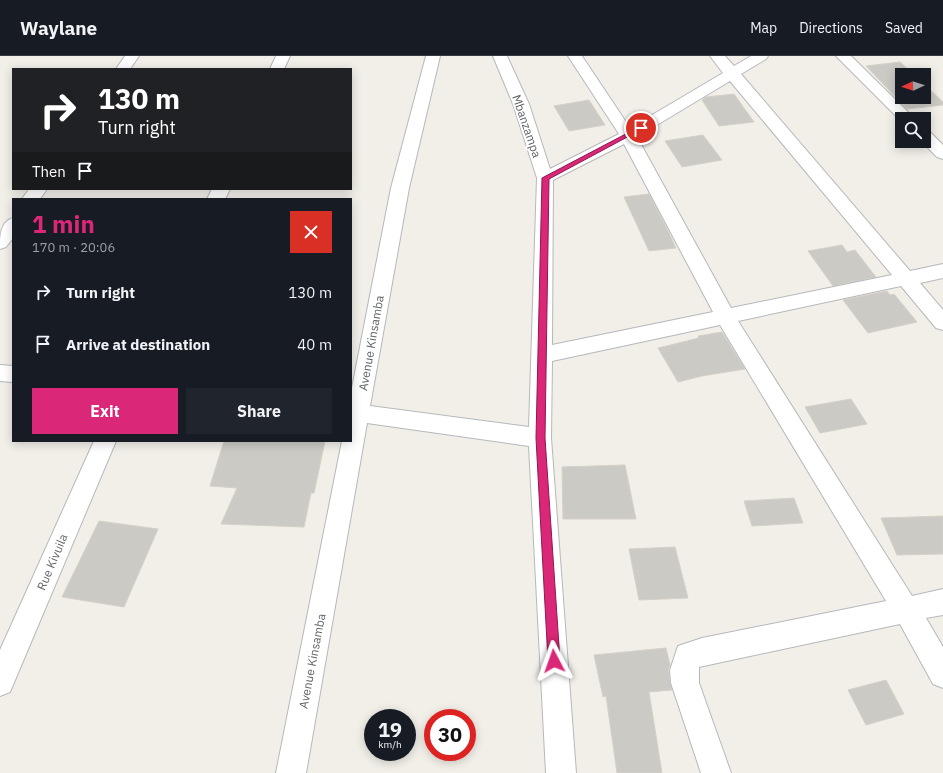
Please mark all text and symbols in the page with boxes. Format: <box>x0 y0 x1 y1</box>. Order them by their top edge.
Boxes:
text: Waylane <box>20 16 97 40</box>
text: Map <box>750 19 777 37</box>
text: Directions <box>799 19 863 37</box>
text: Saved <box>885 19 923 37</box>
north arrow <box>895 68 931 104</box>
map controls <box>895 68 931 148</box>
text: 130 m <box>98 80 180 117</box>
icon: right <box>32 84 84 136</box>
street label: Mbanzampa <box>509 92 545 160</box>
pin <box>624 111 658 145</box>
button: search <box>895 112 931 148</box>
text: Turn right <box>98 116 176 139</box>
icon: arrive <box>630 117 652 139</box>
icon: arrive <box>74 160 96 182</box>
text: Then <box>32 162 66 181</box>
text: 1 min <box>32 208 95 240</box>
button: close <box>290 211 332 253</box>
text: 170 m · 20:06 <box>32 239 115 256</box>
icon: right <box>32 281 54 303</box>
text: Turn right <box>66 283 135 302</box>
text: 130 m <box>288 283 332 302</box>
street label: Avenue Kinsamba <box>355 294 387 392</box>
icon: arrive <box>32 333 54 355</box>
text: Arrive at destination <box>66 335 210 354</box>
text: 40 m <box>297 335 332 354</box>
button: Exit <box>32 388 178 434</box>
button: Share <box>186 388 332 434</box>
street label: Rue Kivuila <box>33 531 71 593</box>
street label: Avenue Kinsamba <box>295 612 329 710</box>
position arrow <box>533 640 575 682</box>
speed limit sign: 30 <box>424 709 476 761</box>
text: 19 <box>378 716 402 743</box>
text: km/h <box>378 738 402 751</box>

